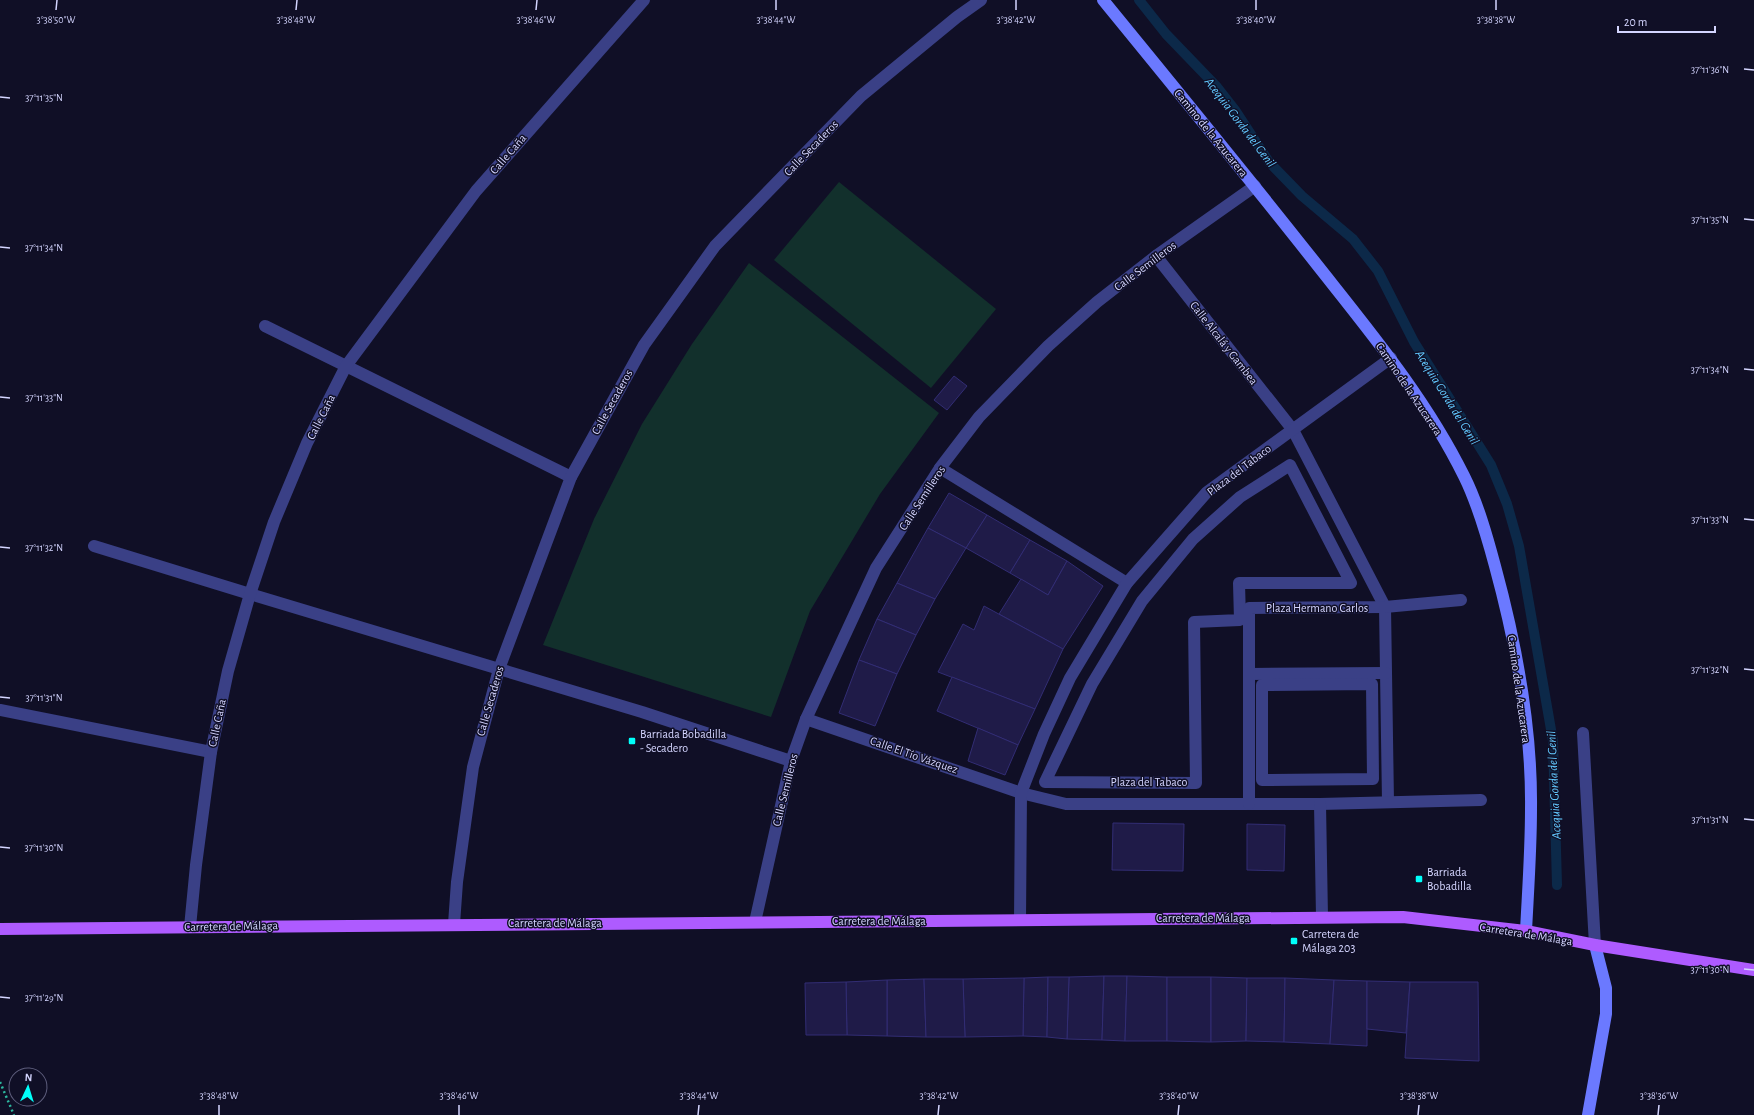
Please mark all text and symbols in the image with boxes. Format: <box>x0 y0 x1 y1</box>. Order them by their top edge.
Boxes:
scale bar <box>1618 8 1715 34</box>
text: 3°38'50"W <box>37 15 76 25</box>
text: 3°38'48"W <box>277 15 316 25</box>
text: 3°38'46"W <box>517 15 556 25</box>
text: 3°38'44"W <box>756 15 796 25</box>
text: 3°38'42"W <box>997 15 1035 25</box>
text: 3°38'40"W <box>1236 15 1276 25</box>
text: 3°38'38"W <box>1477 15 1515 25</box>
text: 20 m <box>1624 16 1647 28</box>
text: 37°11'36"N <box>1691 65 1729 75</box>
water label: Acequia Gorda del Genil <box>1201 75 1278 170</box>
street label: Camino de la Azucarera <box>1172 87 1250 180</box>
text: 37°11'35"N <box>25 93 63 103</box>
street label: Calle Secaderos <box>782 118 840 178</box>
street label: Calle Caña <box>488 131 529 176</box>
text: 37°11'35"N <box>1691 215 1729 225</box>
street label: Calle Semilleros <box>1112 239 1178 293</box>
text: 37°11'34"N <box>25 243 63 253</box>
street label: Calle Alcalá y Gambea <box>1187 299 1260 388</box>
street label: Camino de la Azucarera <box>1374 340 1445 438</box>
water label: Acequia Gorda del Genil <box>1412 347 1481 447</box>
text: 37°11'34"N <box>1691 365 1729 375</box>
street label: Calle Secaderos <box>589 368 635 436</box>
street label: Calle Caña <box>305 392 338 441</box>
text: 37°11'33"N <box>25 393 63 403</box>
street label: Plaza del Tabaco <box>1205 442 1273 498</box>
street label: Calle Semilleros <box>897 464 947 532</box>
text: 37°11'33"N <box>1691 515 1729 525</box>
text: 37°11'32"N <box>25 543 63 553</box>
street label: Plaza Hermano Carlos <box>1266 602 1368 614</box>
street label: Camino de la Azucarera <box>1505 634 1533 744</box>
street label: Calle Secaderos <box>474 665 506 737</box>
text: 37°11'32"N <box>1691 665 1729 675</box>
text: 37°11'31"N <box>26 693 62 703</box>
street label: Calle Caña <box>206 698 228 748</box>
place label: Barriada Bobadilla - Secadero <box>640 728 727 754</box>
water label: Acequia Gorda del Genil <box>1545 730 1564 840</box>
street label: Calle El Tío Vázquez <box>869 734 959 776</box>
marker: Barriada Bobadilla - Secadero <box>627 736 637 746</box>
street label: Calle Semilleros <box>770 752 800 828</box>
street label: Plaza del Tabaco <box>1111 776 1187 788</box>
text: 37°11'31"N <box>1692 815 1728 825</box>
text: 37°11'30"N <box>25 843 63 853</box>
place label: Barriada Bobadilla <box>1427 866 1472 892</box>
marker: Barriada Bobadilla <box>1414 874 1424 884</box>
street label: Carretera de Málaga <box>1156 912 1250 924</box>
street label: Carretera de Málaga <box>832 915 926 927</box>
street label: Carretera de Málaga <box>508 917 602 929</box>
street label: Carretera de Málaga <box>184 919 278 933</box>
street label: Carretera de Málaga <box>1479 921 1574 947</box>
place label: Carretera de Málaga 203 <box>1302 928 1359 954</box>
marker: Carretera de Málaga 203 <box>1289 936 1299 946</box>
text: 37°11'30"N <box>1691 965 1729 975</box>
text: 37°11'29"N <box>25 993 63 1003</box>
north arrow <box>8 1067 48 1107</box>
text: N <box>24 1072 33 1083</box>
text: 3°38'48"W <box>200 1091 239 1101</box>
text: 3°38'46"W <box>440 1091 479 1101</box>
text: 3°38'44"W <box>679 1091 719 1101</box>
text: 3°38'42"W <box>920 1091 958 1101</box>
text: 3°38'40"W <box>1159 1091 1199 1101</box>
text: 3°38'38"W <box>1400 1091 1438 1101</box>
text: 3°38'36"W <box>1640 1091 1678 1101</box>

